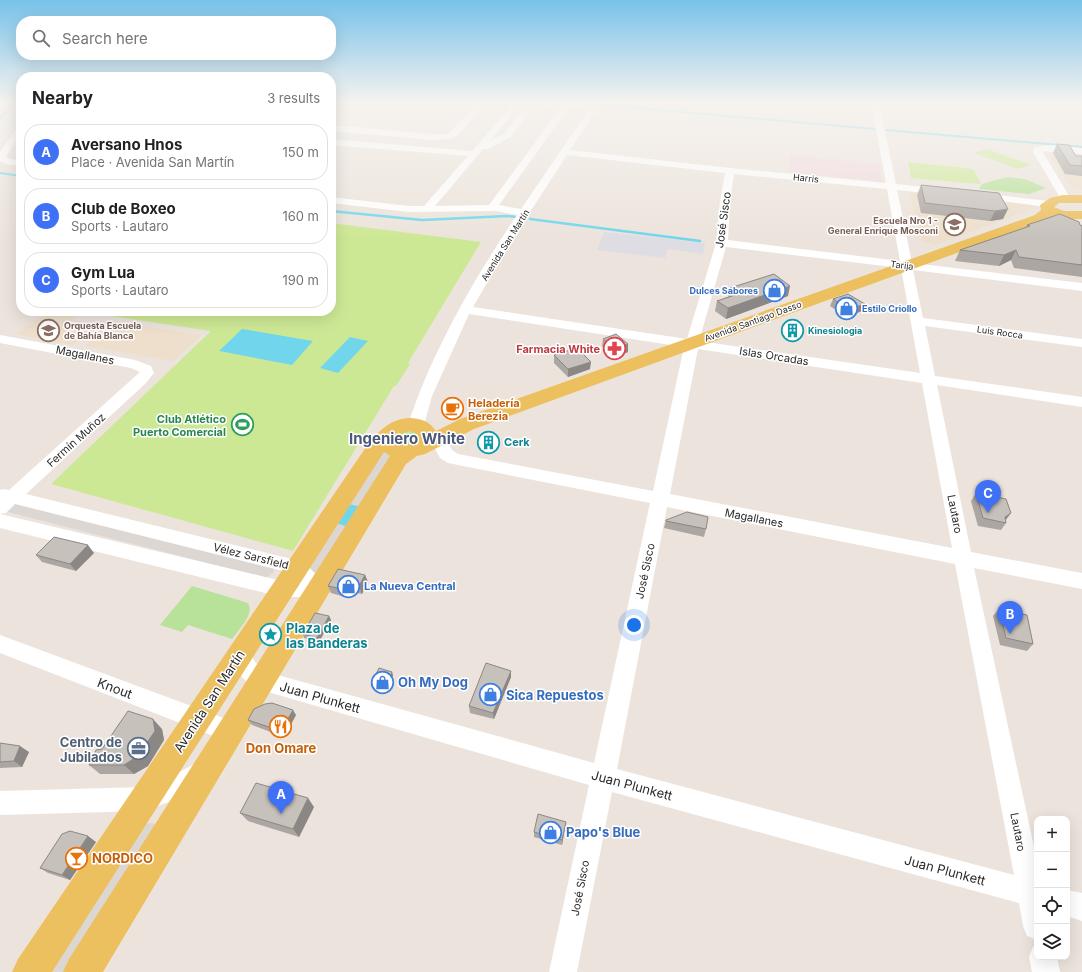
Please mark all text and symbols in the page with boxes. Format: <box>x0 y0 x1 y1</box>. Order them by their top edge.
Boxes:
search box <box>16 16 336 60</box>
icon: search <box>30 27 52 49</box>
text: Search here <box>62 29 148 48</box>
text: Nearby <box>32 88 93 108</box>
text: 3 results <box>267 90 320 106</box>
text: Aversano Hnos <box>71 135 182 154</box>
text: A <box>41 144 51 160</box>
text: 150 m <box>283 144 319 160</box>
text: Place · Avenida San Martín <box>71 154 234 170</box>
street label: Harris <box>793 171 820 185</box>
street label: José Sisco <box>712 191 734 249</box>
text: Club de Boxeo <box>71 199 176 218</box>
street label: Avenida San Martín <box>479 207 531 283</box>
text: B <box>42 208 50 224</box>
text: 160 m <box>282 208 319 224</box>
school or university icon: Escuela Nro 1 - General Enrique Mosconi <box>941 212 967 238</box>
place label: Escuela Nro 1 - General Enrique Mosconi <box>828 215 938 236</box>
text: Sports · Lautaro <box>71 218 169 234</box>
street label: Tarija <box>890 258 914 272</box>
text: Gym Lua <box>71 263 135 282</box>
text: C <box>41 272 51 288</box>
text: 190 m <box>282 272 319 288</box>
shop icon: Dulces Sabores <box>761 277 787 303</box>
text: Sports · Lautaro <box>71 282 169 298</box>
place label: Dulces Sabores <box>689 285 758 296</box>
shop icon: Estilo Criollo <box>833 295 859 321</box>
street label: Avenida Santiago Dasso <box>703 298 803 344</box>
place label: Estilo Criollo <box>862 303 918 314</box>
school or university icon: Orquesta Escuela de Bahía Blanca <box>35 317 61 343</box>
building icon: Kinesiologia <box>779 317 805 343</box>
place label: Orquesta Escuela de Bahía Blanca <box>64 320 141 341</box>
street label: Luis Rocca <box>976 323 1024 341</box>
place label: Kinesiologia <box>808 325 862 336</box>
pharmacy icon: Farmacia White <box>602 336 628 362</box>
street label: Magallanes <box>55 342 116 368</box>
place label: Farmacia White <box>516 342 600 356</box>
street label: Islas Orcadas <box>738 344 810 368</box>
cafe icon: Heladería Berezia <box>440 396 466 422</box>
place label: Heladería Berezia <box>468 396 520 423</box>
street label: Fermín Muñoz <box>44 410 108 470</box>
place label: Club Atlético Puerto Comercial <box>133 412 226 439</box>
sports icon: Club Atlético Puerto Comercial <box>229 412 255 438</box>
district label: Ingeniero White <box>349 429 465 448</box>
building icon: Cerk <box>475 429 501 455</box>
place label: Cerk <box>504 435 530 449</box>
pin: C <box>975 480 1001 513</box>
street label: Lautaro <box>944 493 966 535</box>
street label: Magallanes <box>724 505 785 531</box>
street label: Vélez Sarsfield <box>212 540 290 572</box>
street label: José Sisco <box>632 541 658 600</box>
shop icon: La Nueva Central <box>336 573 362 599</box>
place label: La Nueva Central <box>364 579 456 593</box>
pin: B <box>997 601 1023 634</box>
your location <box>624 615 644 635</box>
place label: Plaza de las Banderas <box>286 620 368 651</box>
place icon: Plaza de las Banderas <box>257 622 283 648</box>
street label: Avenida San Martín <box>170 647 248 755</box>
shop icon: Oh My Dog <box>370 669 396 695</box>
street label: Knout <box>95 674 135 702</box>
place label: Oh My Dog <box>398 674 468 690</box>
street label: Juan Plunkett <box>278 678 362 716</box>
shop icon: Sica Repuestos <box>477 682 503 708</box>
place label: Sica Repuestos <box>506 687 604 703</box>
restaurant icon: Don Omare <box>268 713 294 739</box>
place label: Centro de Jubilados <box>60 734 122 765</box>
office icon: Centro de Jubilados <box>125 736 151 762</box>
place label: Don Omare <box>246 740 317 756</box>
street label: Juan Plunkett <box>590 767 674 803</box>
pin: A <box>268 781 294 814</box>
street label: Lautaro <box>1007 811 1029 853</box>
map controls <box>1034 816 1070 960</box>
button: + <box>1034 816 1070 852</box>
shop icon: Papo's Blue <box>537 819 563 845</box>
place label: Papo's Blue <box>566 824 641 840</box>
bar icon: NORDICO <box>63 845 89 871</box>
place label: NORDICO <box>92 850 153 866</box>
street label: Juan Plunkett <box>903 852 987 888</box>
button: − <box>1034 852 1070 888</box>
street label: José Sisco <box>568 858 592 917</box>
button: locate <box>1034 888 1070 924</box>
button: layers <box>1034 924 1070 960</box>

